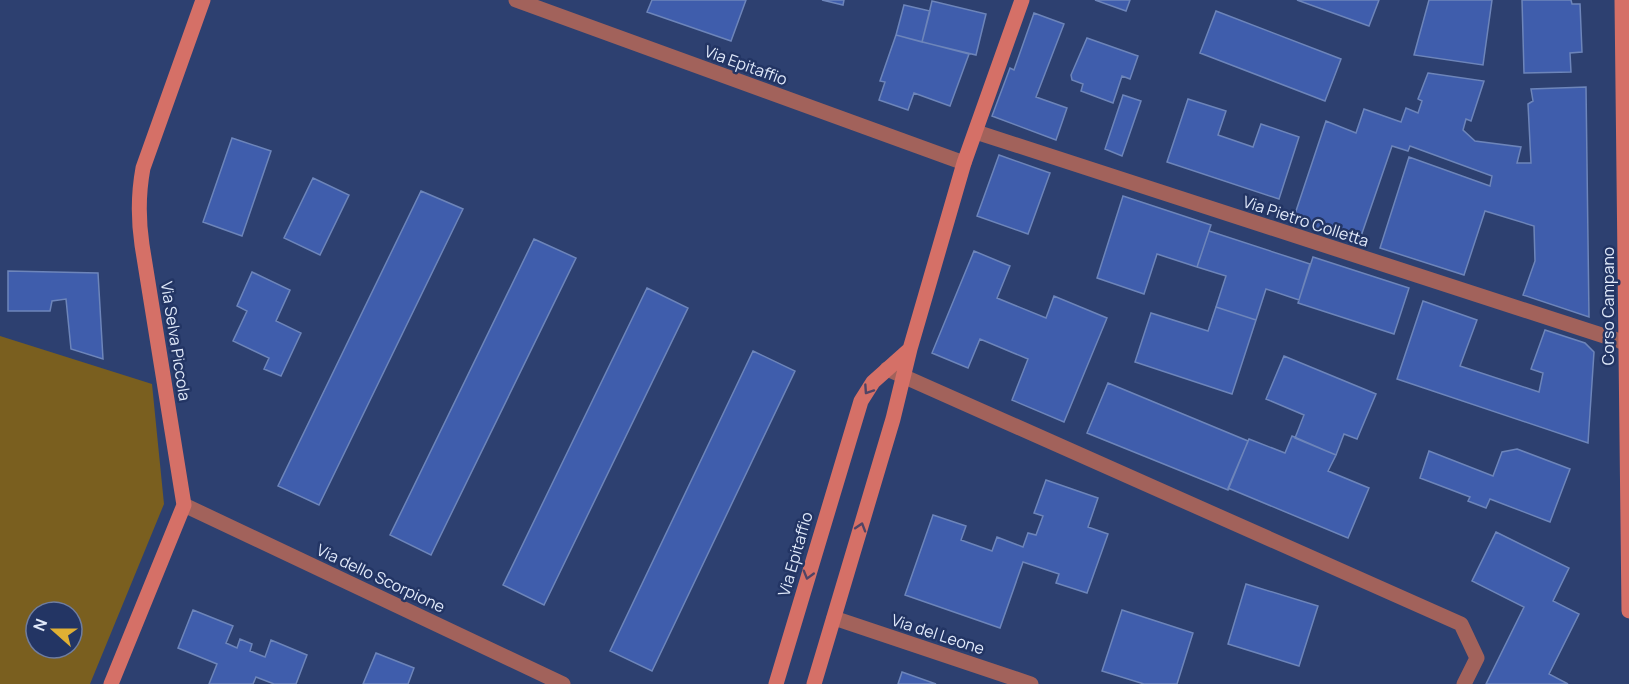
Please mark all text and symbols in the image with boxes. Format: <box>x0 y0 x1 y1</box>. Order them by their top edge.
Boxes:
street label: Via Epitaffio <box>701 40 791 90</box>
street label: Via Pietro Colletta <box>1240 190 1372 252</box>
street label: Corso Campano <box>1597 247 1619 365</box>
street label: Via Selva Piccola <box>156 280 196 402</box>
one-way arrow <box>864 383 875 394</box>
street label: Via Epitaffio <box>772 509 818 599</box>
one-way arrow <box>854 522 866 533</box>
street label: Via dello Scorpione <box>313 539 449 617</box>
one-way arrow <box>803 569 815 579</box>
north arrow <box>24 600 84 660</box>
street label: Via del Leone <box>889 609 987 659</box>
text: N <box>28 615 52 634</box>

